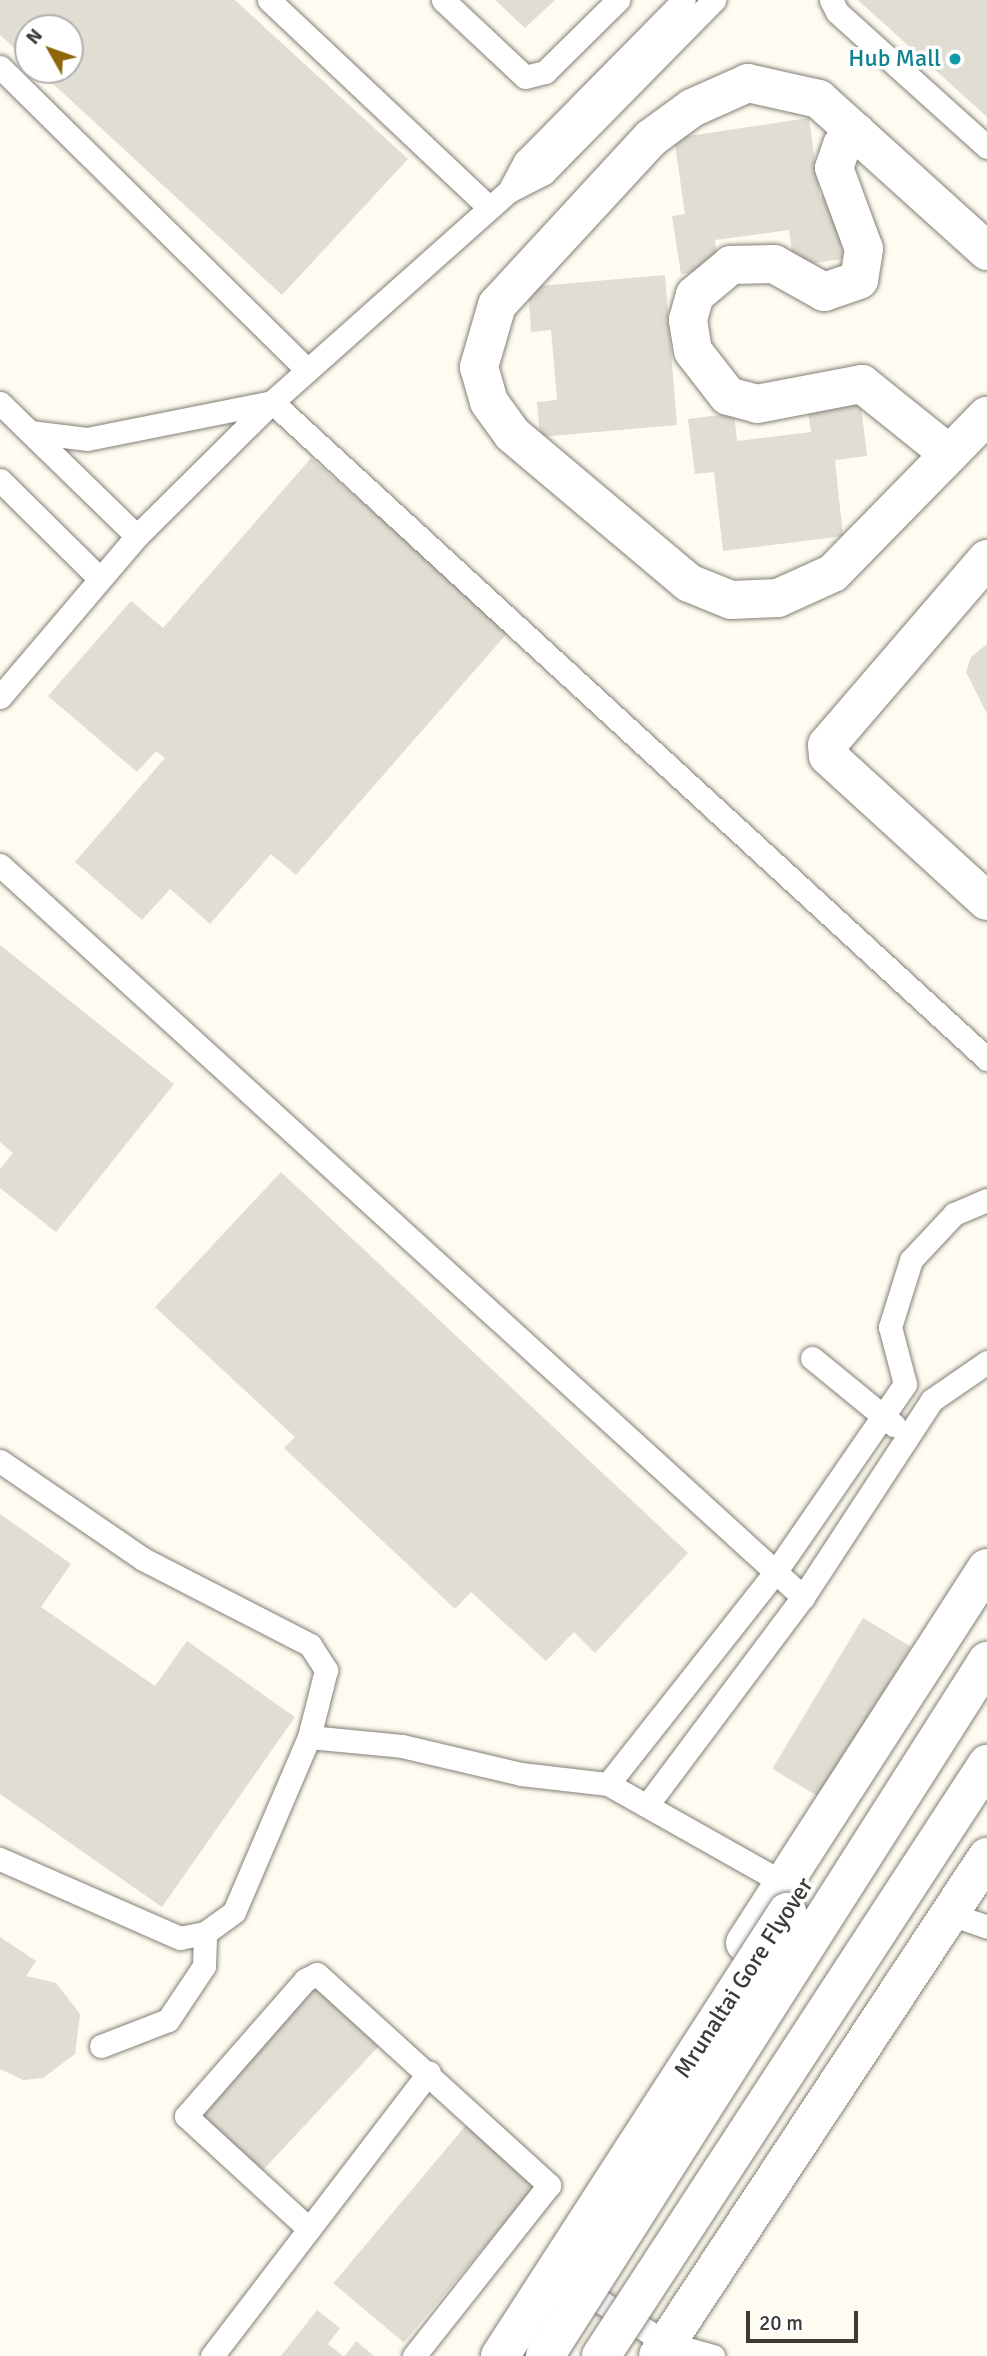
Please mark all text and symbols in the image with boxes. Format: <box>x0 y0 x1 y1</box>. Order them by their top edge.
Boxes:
north arrow <box>14 14 84 84</box>
text: N <box>21 24 48 50</box>
place label: Hub Mall <box>848 45 941 73</box>
marker: Hub Mall <box>947 51 963 67</box>
street label: Mrunaltai Gore Flyover <box>668 1872 820 2084</box>
scale bar <box>749 2296 861 2340</box>
text: 20 m <box>759 2310 803 2336</box>

